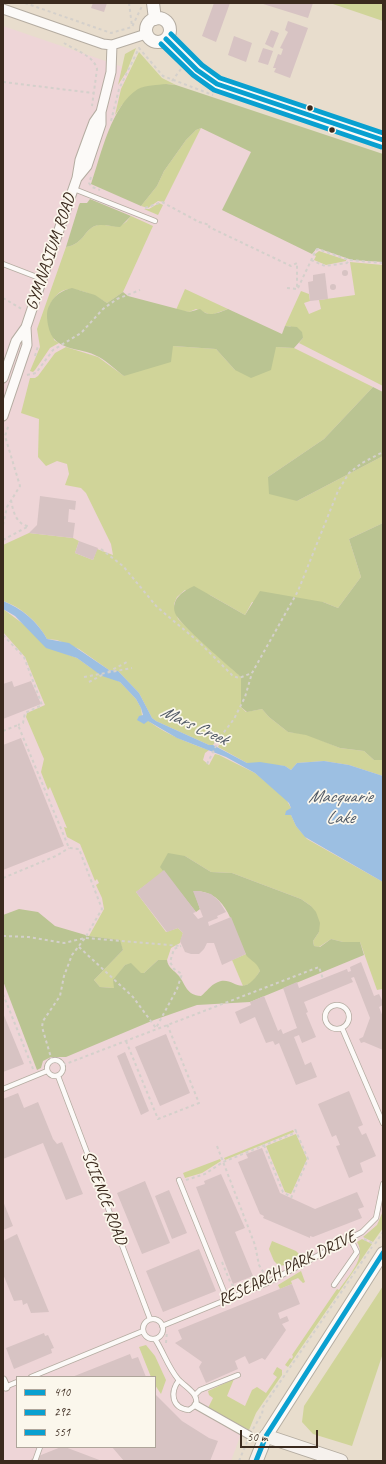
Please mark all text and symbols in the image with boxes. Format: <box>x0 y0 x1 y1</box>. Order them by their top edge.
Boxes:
unlabelled marker <box>305 103 315 113</box>
unlabelled marker <box>327 125 337 135</box>
street label: GYMNASIUM ROAD <box>22 191 80 313</box>
water label: Mars Creek <box>157 701 231 751</box>
water label: Macquarie Lake <box>308 786 372 828</box>
street label: SCIENCE ROAD <box>77 1148 131 1248</box>
street label: RESEARCH PARK DRIVE <box>215 1227 359 1311</box>
legend <box>16 1376 156 1448</box>
text: 410 <box>54 1384 70 1400</box>
text: 292 <box>54 1404 70 1420</box>
scale bar <box>242 1422 320 1448</box>
text: 551 <box>54 1424 70 1440</box>
text: 50 m <box>247 1429 267 1445</box>

